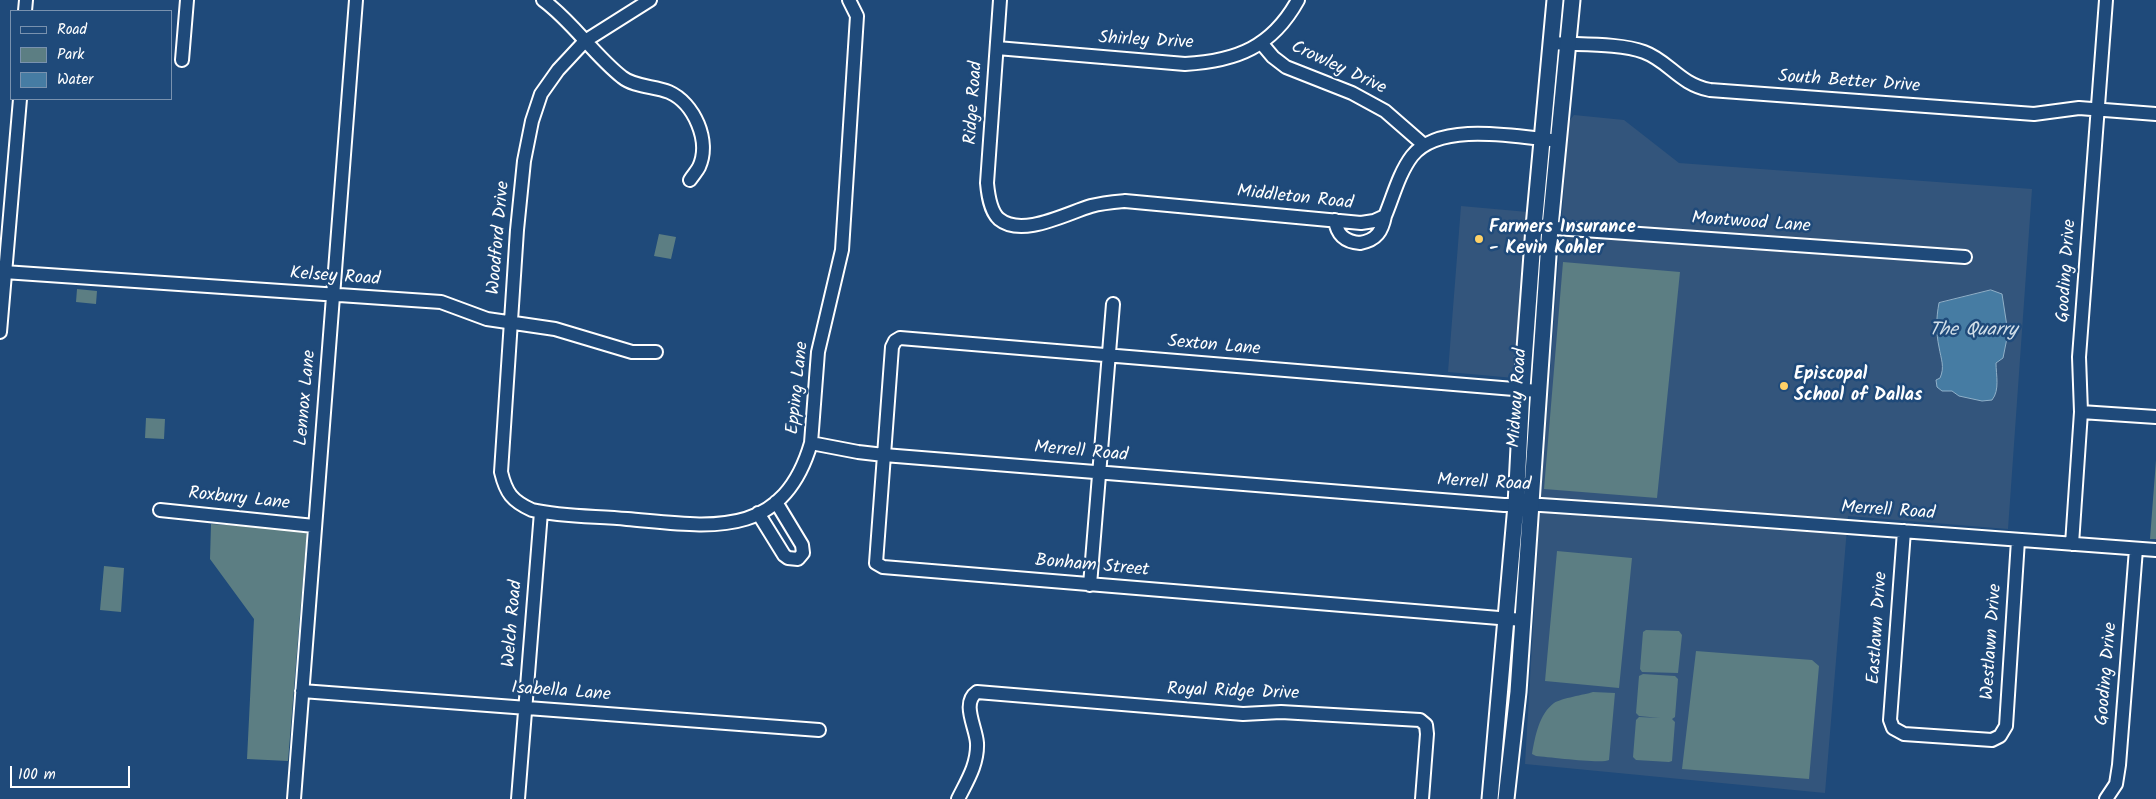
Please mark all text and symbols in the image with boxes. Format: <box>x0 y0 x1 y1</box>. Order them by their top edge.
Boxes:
legend <box>10 10 172 100</box>
text: Road <box>57 18 87 42</box>
street label: Shirley Drive <box>1098 29 1194 55</box>
street label: Crowley Drive <box>1287 38 1389 100</box>
text: Park <box>57 43 84 67</box>
street label: Ridge Road <box>961 60 989 146</box>
street label: South Better Drive <box>1777 67 1921 99</box>
text: Water <box>57 68 93 92</box>
street label: Woodford Drive <box>484 180 516 296</box>
street label: Middleton Road <box>1236 182 1354 216</box>
street label: Montwood Lane <box>1691 209 1811 239</box>
place label: Farmers Insurance - Kevin Kohler <box>1489 218 1636 260</box>
street label: Gooding Drive <box>2054 219 2082 323</box>
marker: Farmers Insurance - Kevin Kohler <box>1473 233 1485 245</box>
street label: Kelsey Road <box>289 264 381 292</box>
water label: The Quarry <box>1929 321 2017 343</box>
street label: Sexton Lane <box>1167 332 1261 362</box>
street label: Epping Lane <box>783 340 815 436</box>
street label: Midway Road <box>1505 347 1533 449</box>
street label: Lennox Lane <box>292 349 322 447</box>
place label: Episcopal School of Dallas <box>1794 365 1922 408</box>
marker: Episcopal School of Dallas <box>1778 380 1790 392</box>
street label: Merrell Road <box>1033 438 1129 468</box>
street label: Merrell Road <box>1436 471 1532 497</box>
street label: Roxbury Lane <box>187 484 291 516</box>
street label: Merrell Road <box>1840 498 1936 526</box>
street label: Bonham Street <box>1034 551 1150 583</box>
street label: Eastlawn Drive <box>1864 571 1894 685</box>
street label: Welch Road <box>499 579 529 669</box>
street label: Westlawn Drive <box>1978 583 2008 701</box>
street label: Gooding Drive <box>2093 622 2123 726</box>
street label: Isabella Lane <box>511 679 611 707</box>
street label: Royal Ridge Drive <box>1166 680 1300 706</box>
scale bar <box>12 756 132 788</box>
text: 100 m <box>18 763 56 787</box>

